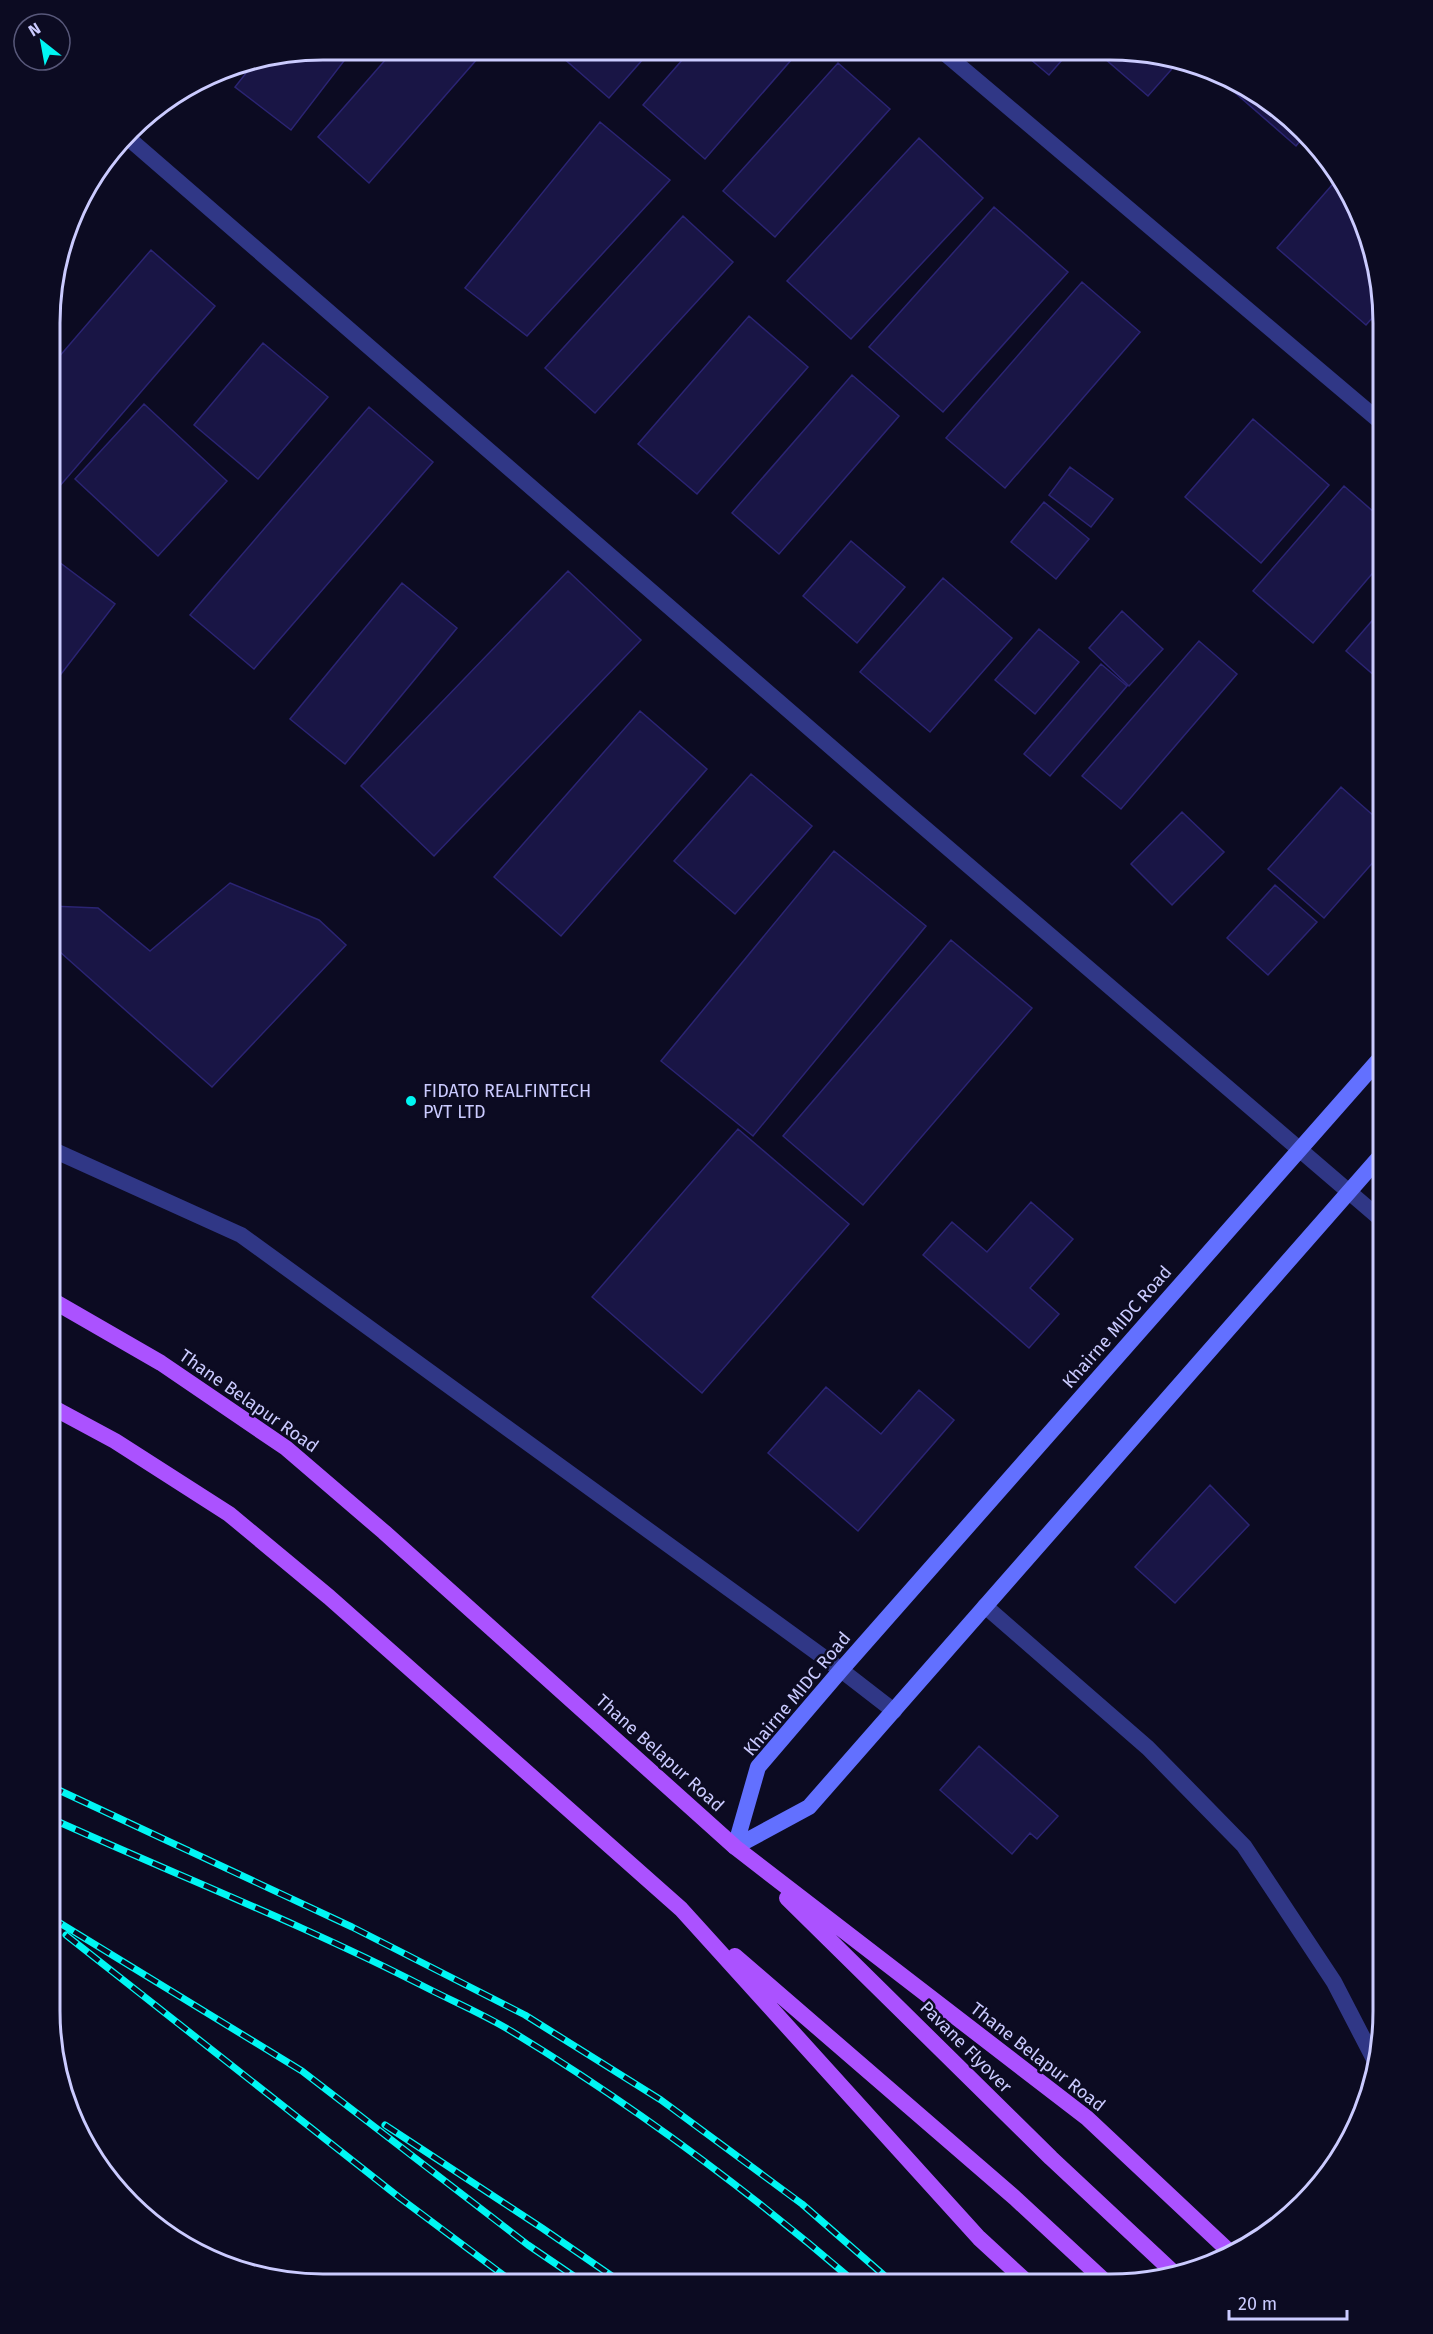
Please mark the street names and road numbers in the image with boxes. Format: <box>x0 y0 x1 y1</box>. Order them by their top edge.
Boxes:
street label: Khairne MIDC Road <box>1058 1261 1176 1393</box>
street label: Thane Belapur Road <box>175 1345 323 1457</box>
street label: Khairne MIDC Road <box>739 1627 855 1761</box>
street label: Thane Belapur Road <box>591 1690 729 1816</box>
street label: Pavane Flyover <box>915 1996 1017 2098</box>
street label: Thane Belapur Road <box>966 1998 1110 2116</box>

